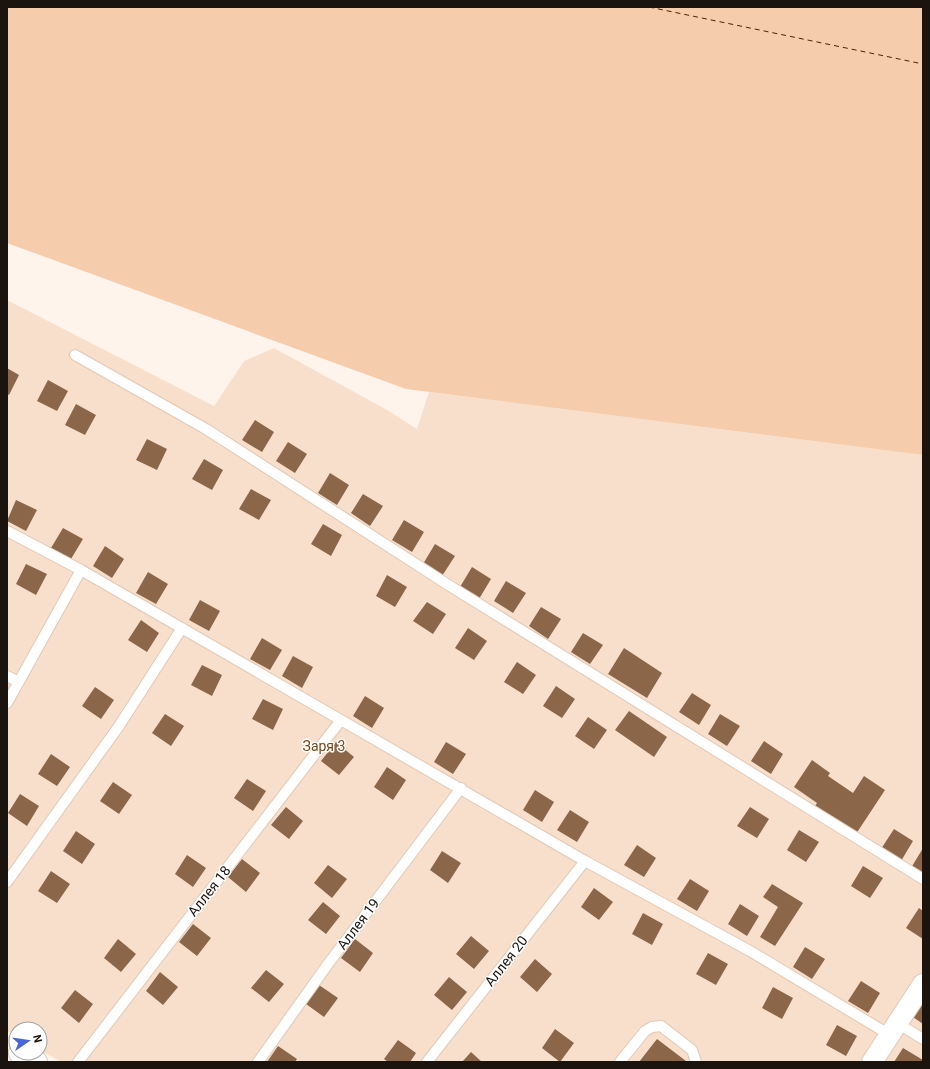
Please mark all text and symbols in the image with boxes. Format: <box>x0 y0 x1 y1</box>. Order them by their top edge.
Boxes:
park label: Заря 3 <box>303 738 345 754</box>
street label: Аллея 18 <box>184 862 234 919</box>
street label: Аллея 19 <box>334 895 382 953</box>
street label: Аллея 20 <box>481 932 531 989</box>
north arrow <box>8 1021 48 1061</box>
text: N <box>30 1034 45 1044</box>

